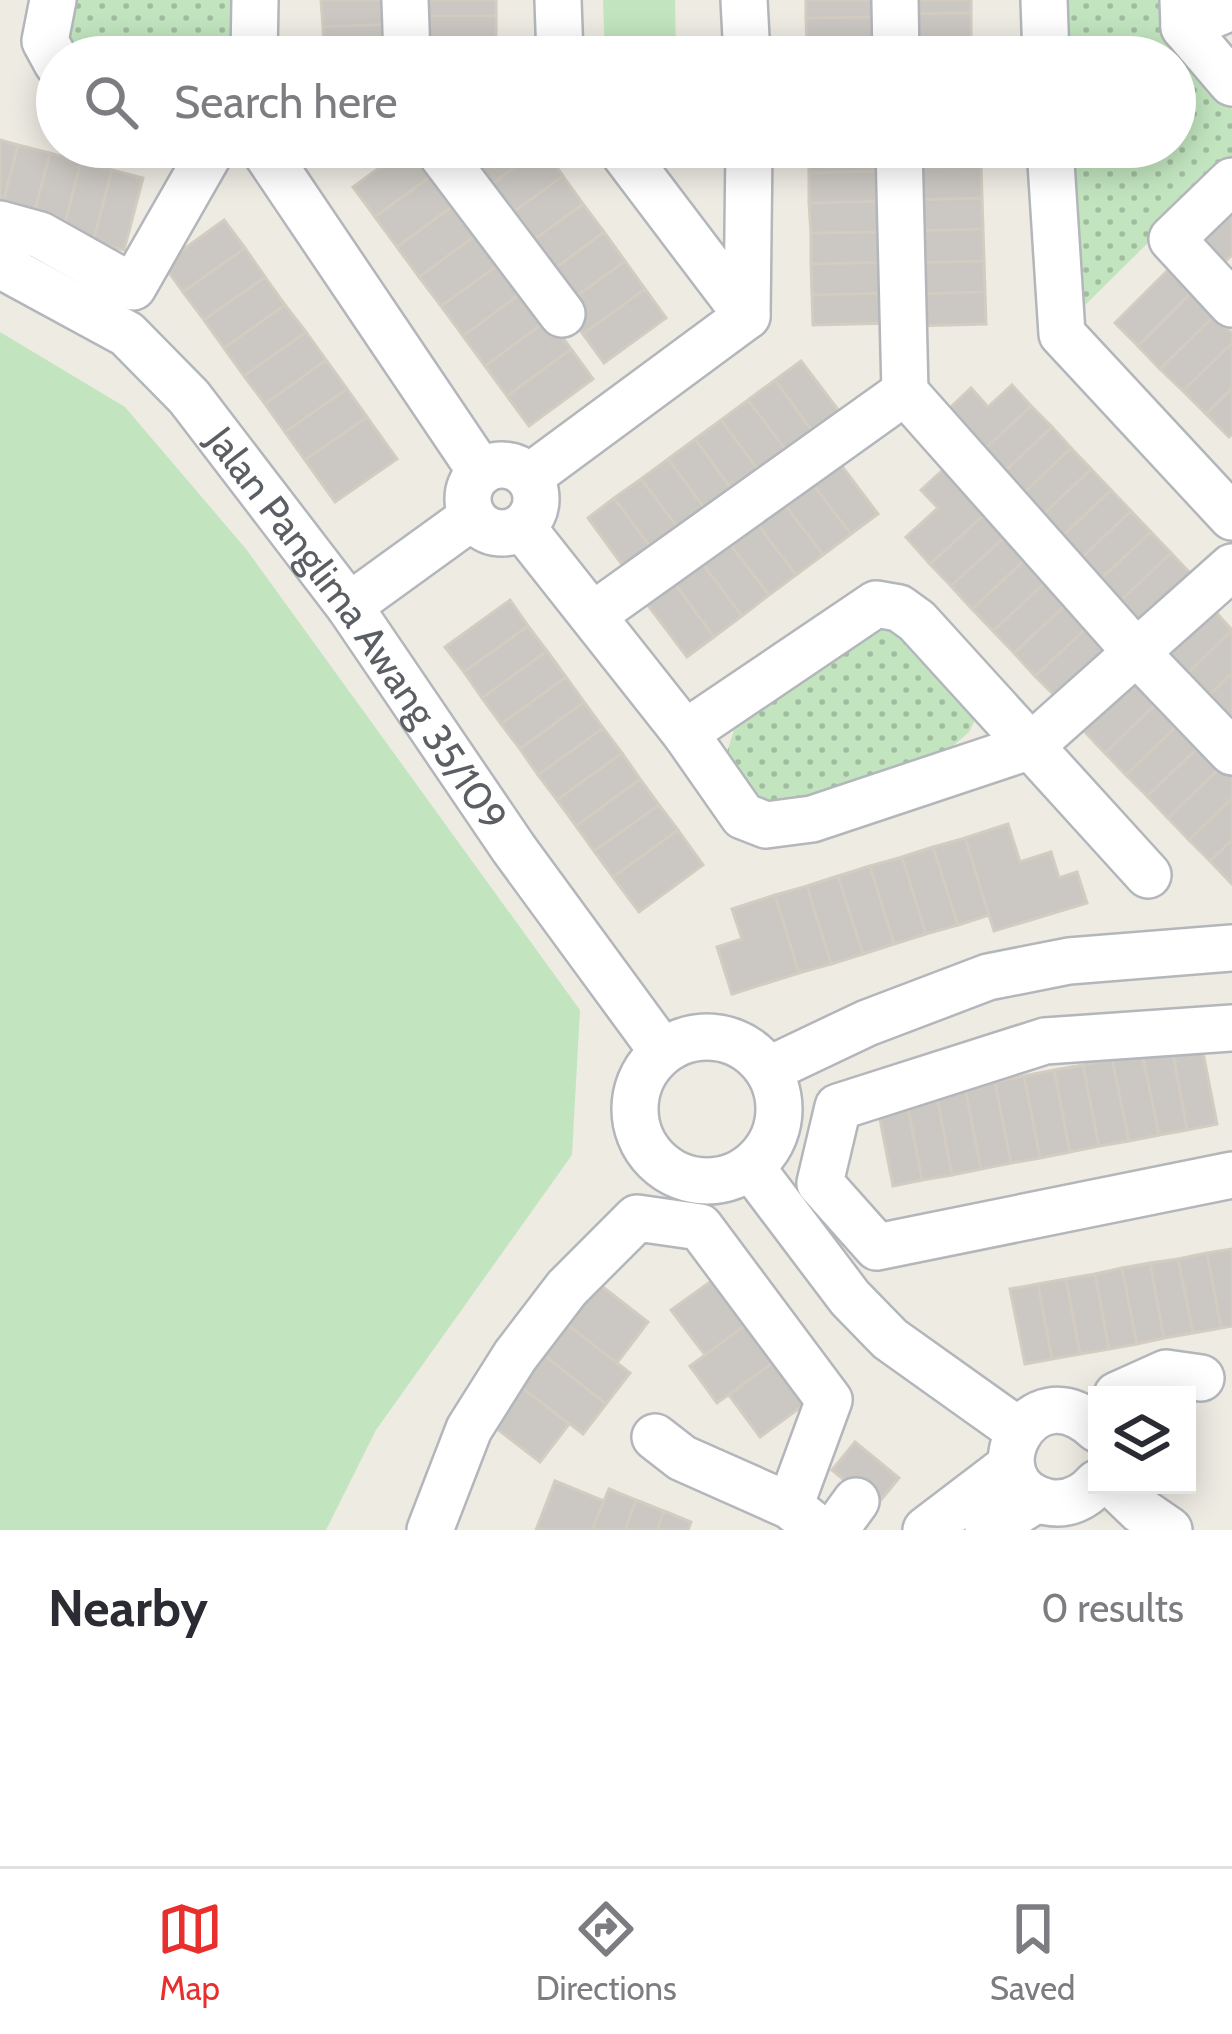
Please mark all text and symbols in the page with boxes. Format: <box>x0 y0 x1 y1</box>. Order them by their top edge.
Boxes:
search box <box>36 36 1196 168</box>
icon: search <box>78 69 144 135</box>
text: Search here <box>174 75 398 129</box>
street label: Jalan Panglima Awang 35/109 <box>196 416 518 839</box>
map controls <box>1088 1386 1196 1494</box>
button: layers <box>1088 1386 1196 1494</box>
text: Nearby <box>48 1577 208 1639</box>
text: 0 results <box>1041 1584 1184 1632</box>
tab: Map <box>157 1896 223 2008</box>
tab: Directions <box>536 1896 677 2008</box>
tab: Saved <box>990 1896 1075 2008</box>

